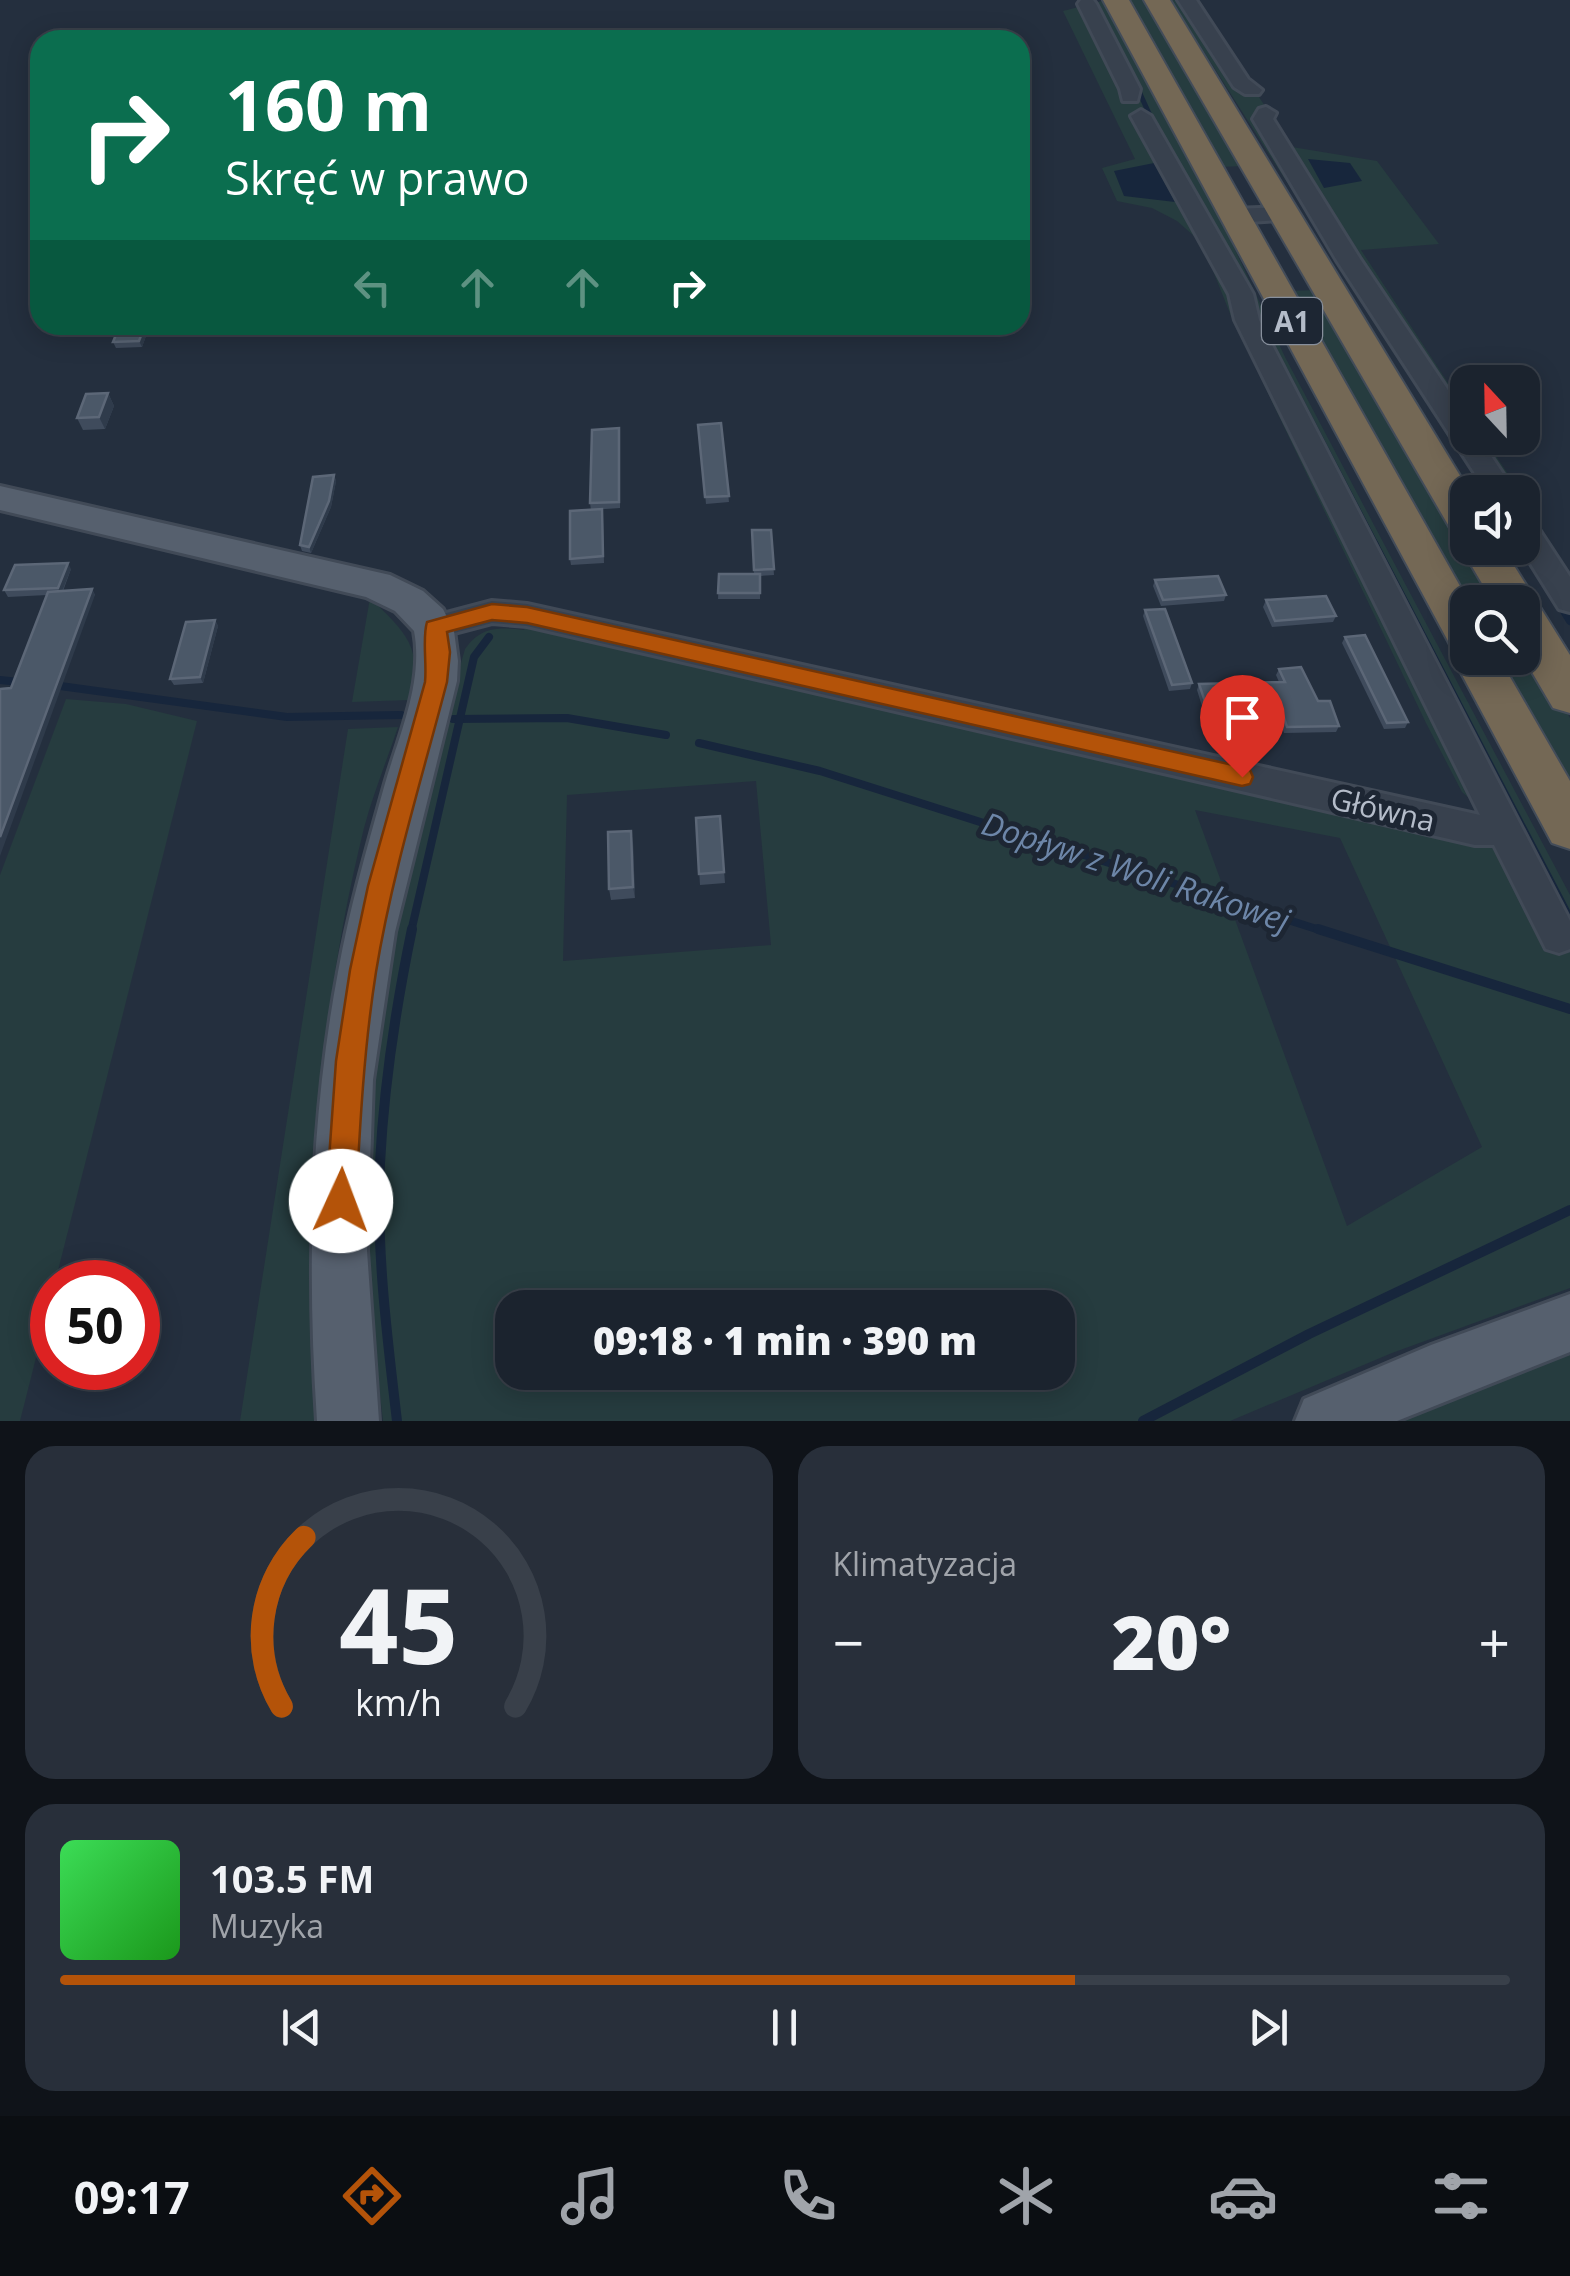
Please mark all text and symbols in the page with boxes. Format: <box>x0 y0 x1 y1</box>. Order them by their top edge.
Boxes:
text: 160 m <box>225 56 432 152</box>
icon: right <box>60 70 190 200</box>
text: Skręć w prawo <box>225 147 530 208</box>
icon: left <box>345 260 400 315</box>
icon: ahead <box>450 260 505 315</box>
icon: ahead <box>555 260 610 315</box>
icon: right <box>660 260 715 315</box>
road number: A1 <box>1262 298 1322 344</box>
north arrow <box>1450 365 1540 455</box>
map controls <box>1450 365 1540 675</box>
button: sound <box>1450 475 1540 565</box>
button: search <box>1450 585 1540 675</box>
pin <box>1200 675 1285 778</box>
icon: arrive <box>1215 690 1270 745</box>
street label: Główna <box>1327 777 1439 841</box>
water label: Dopływ z Woli Rakowej <box>977 801 1296 941</box>
position arrow <box>289 1149 393 1253</box>
speed limit sign: 50 <box>30 1260 160 1390</box>
text: 09:18 · 1 min · 390 m <box>593 1314 977 1366</box>
text: Klimatyzacja <box>833 1542 1017 1585</box>
text: 45 <box>339 1553 458 1694</box>
text: 20° <box>1111 1590 1231 1692</box>
text: − <box>833 1604 864 1679</box>
text: + <box>1479 1604 1510 1679</box>
text: km/h <box>355 1678 442 1726</box>
text: 103.5 FM <box>210 1852 374 1904</box>
text: Muzyka <box>210 1904 324 1947</box>
icon: previous <box>274 2000 329 2055</box>
icon: pause <box>757 2000 812 2055</box>
icon: next <box>1241 2000 1296 2055</box>
icon: directions <box>337 2161 407 2231</box>
icon: music <box>555 2161 625 2231</box>
icon: phone <box>773 2161 843 2231</box>
icon: climate <box>991 2161 1061 2231</box>
icon: car <box>1208 2161 1278 2231</box>
icon: filters <box>1426 2161 1496 2231</box>
text: 09:17 <box>74 2166 190 2227</box>

